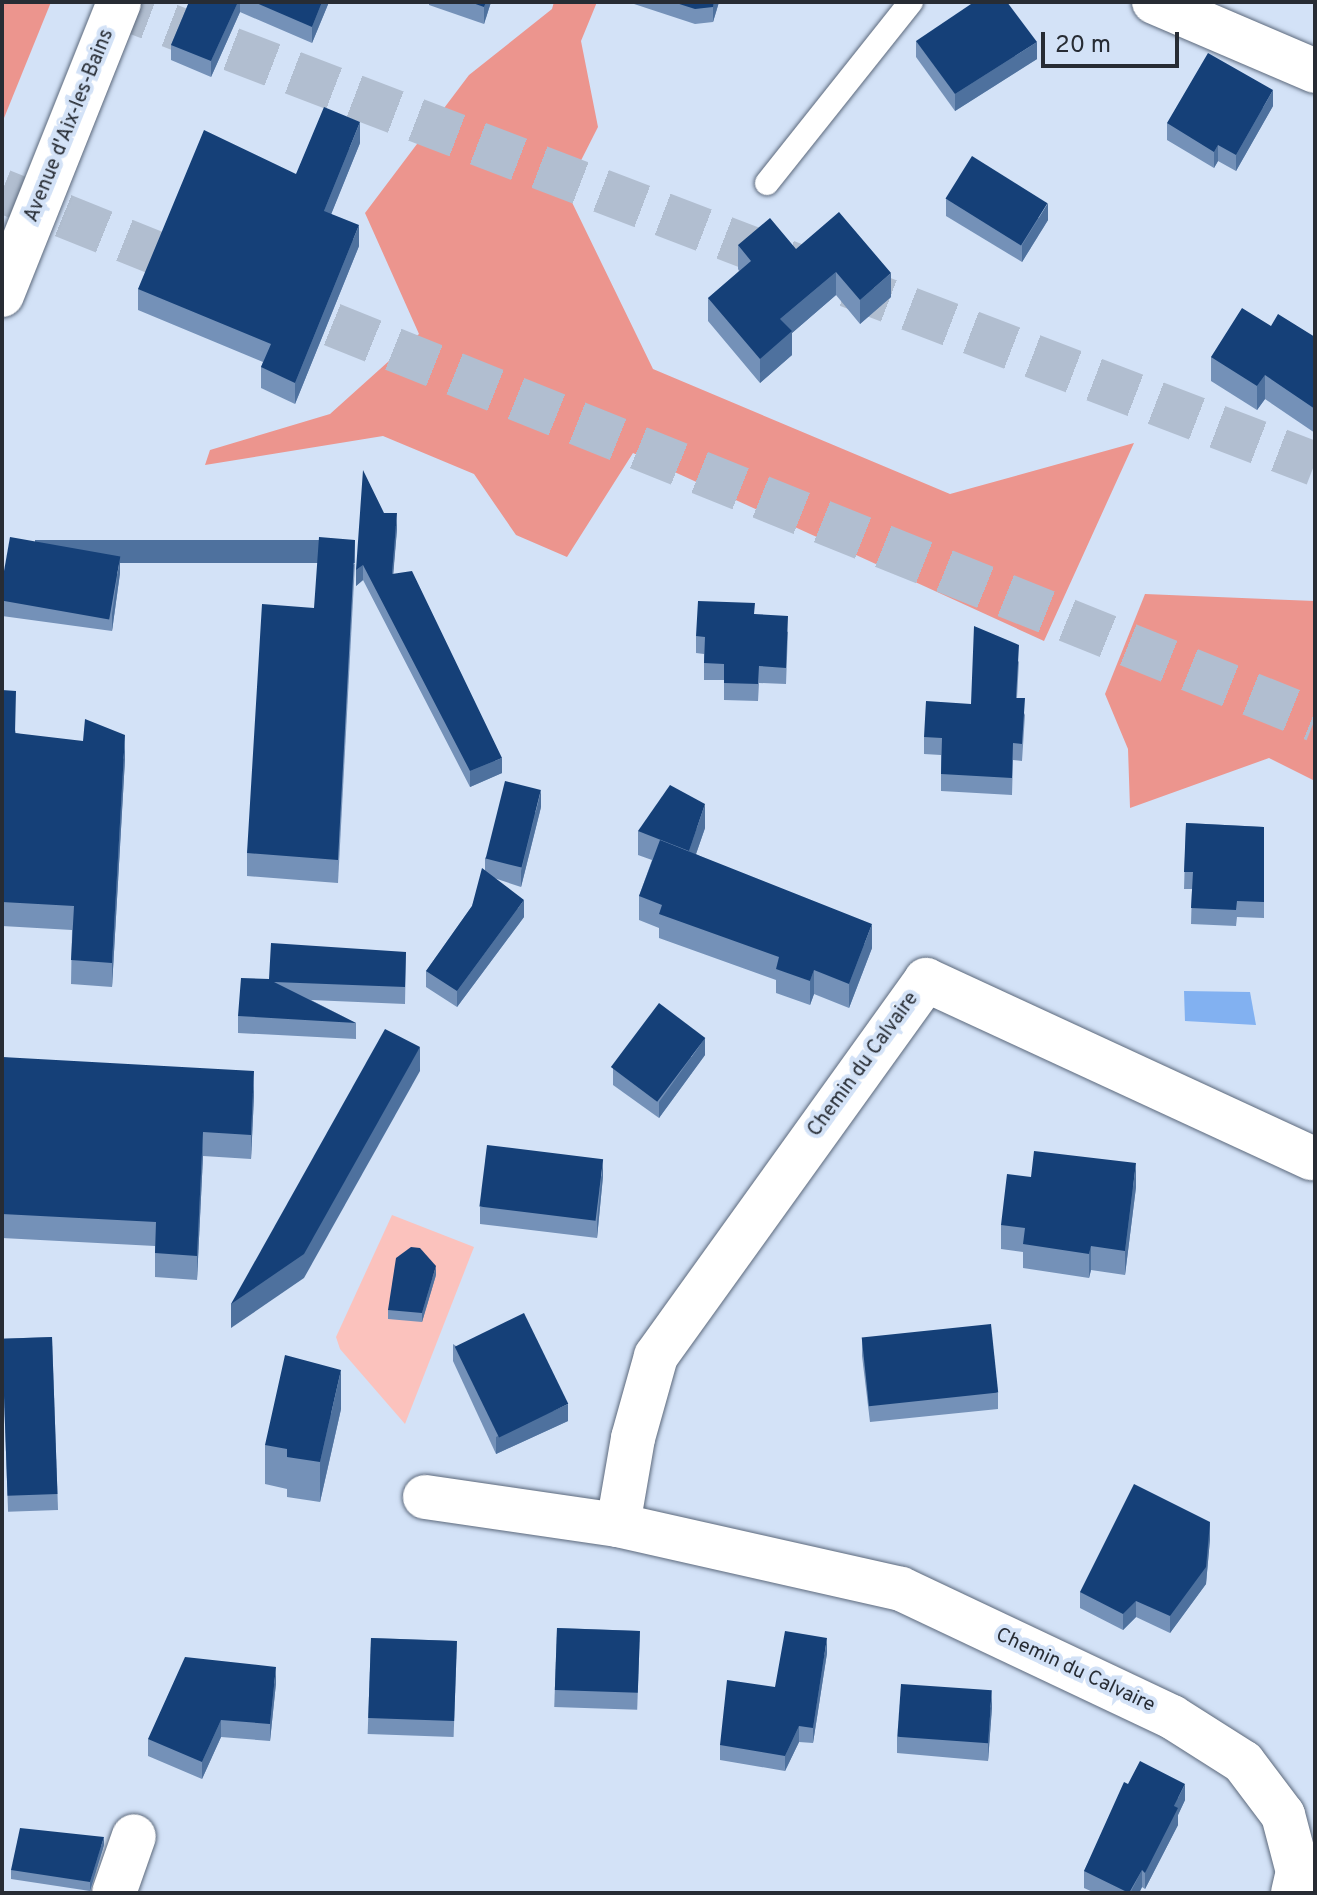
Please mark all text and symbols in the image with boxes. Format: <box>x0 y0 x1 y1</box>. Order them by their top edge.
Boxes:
scale bar <box>1045 16 1183 66</box>
street label: Avenue d'Aix-les-Bains <box>20 26 120 226</box>
text: 20 m <box>1055 31 1111 61</box>
street label: Chemin du Calvaire <box>804 988 924 1142</box>
street label: Chemin du Calvaire <box>992 1624 1158 1718</box>

